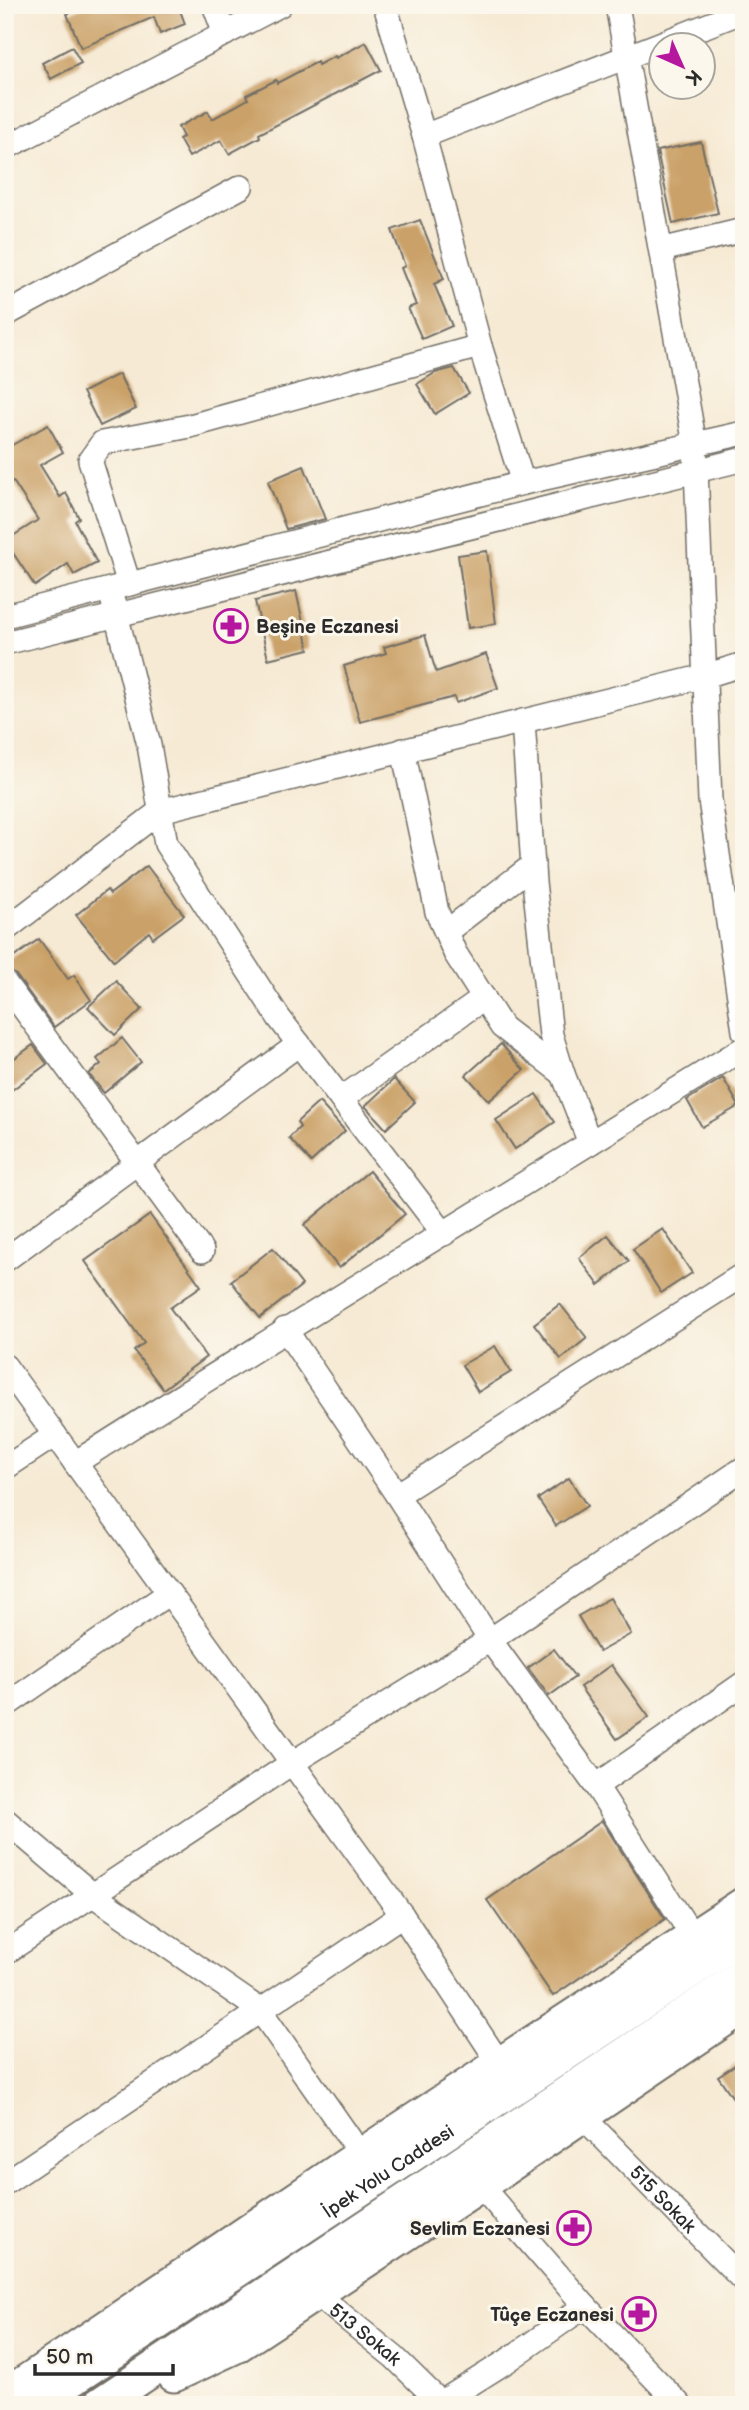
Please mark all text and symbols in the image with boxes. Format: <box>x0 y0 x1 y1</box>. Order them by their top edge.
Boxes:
north arrow <box>648 32 718 102</box>
text: K <box>680 64 706 90</box>
pharmacy icon: Beşine Eczanesi <box>212 607 250 645</box>
place label: Beşine Eczanesi <box>256 616 399 639</box>
street label: İpek Yolu Caddesi <box>319 2121 459 2224</box>
street label: 515 Sokak <box>624 2161 701 2239</box>
pharmacy icon: Sevlim Eczanesi <box>555 2209 593 2247</box>
place label: Sevlim Eczanesi <box>410 2218 550 2241</box>
pharmacy icon: Tûçe Eczanesi <box>620 2295 658 2333</box>
street label: 513 Sokak <box>324 2299 406 2371</box>
place label: Tûçe Eczanesi <box>490 2304 614 2327</box>
scale bar <box>35 2333 173 2377</box>
text: 50 m <box>46 2345 93 2370</box>

